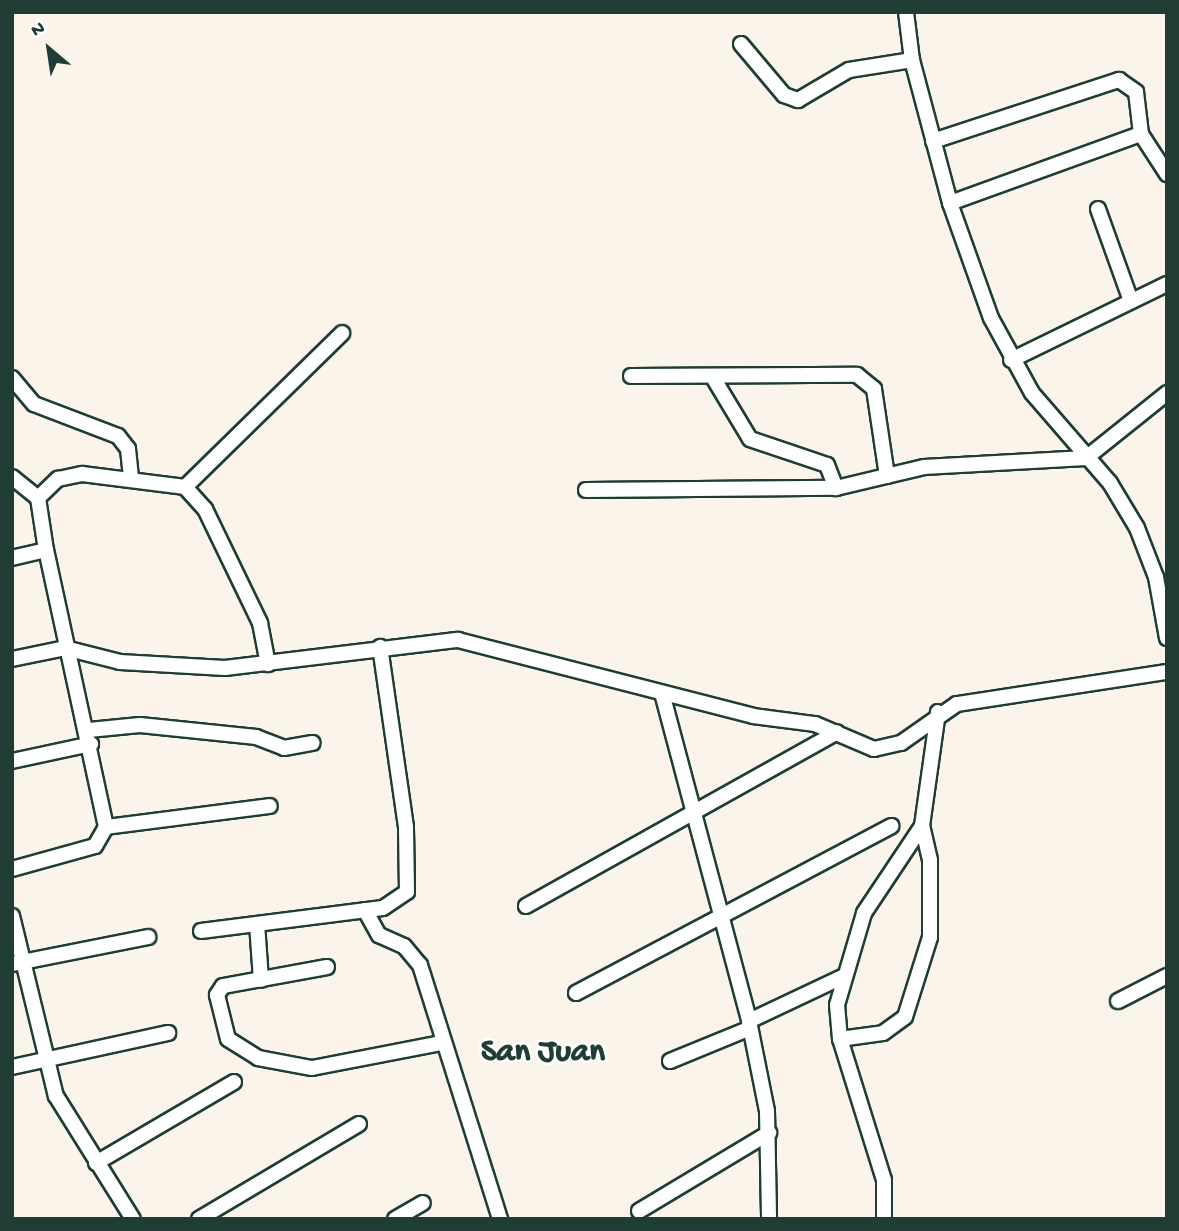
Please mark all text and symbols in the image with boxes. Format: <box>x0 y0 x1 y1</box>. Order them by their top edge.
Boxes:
north arrow <box>14 14 84 84</box>
text: N <box>28 17 50 43</box>
district label: San Juan <box>481 1034 605 1074</box>

